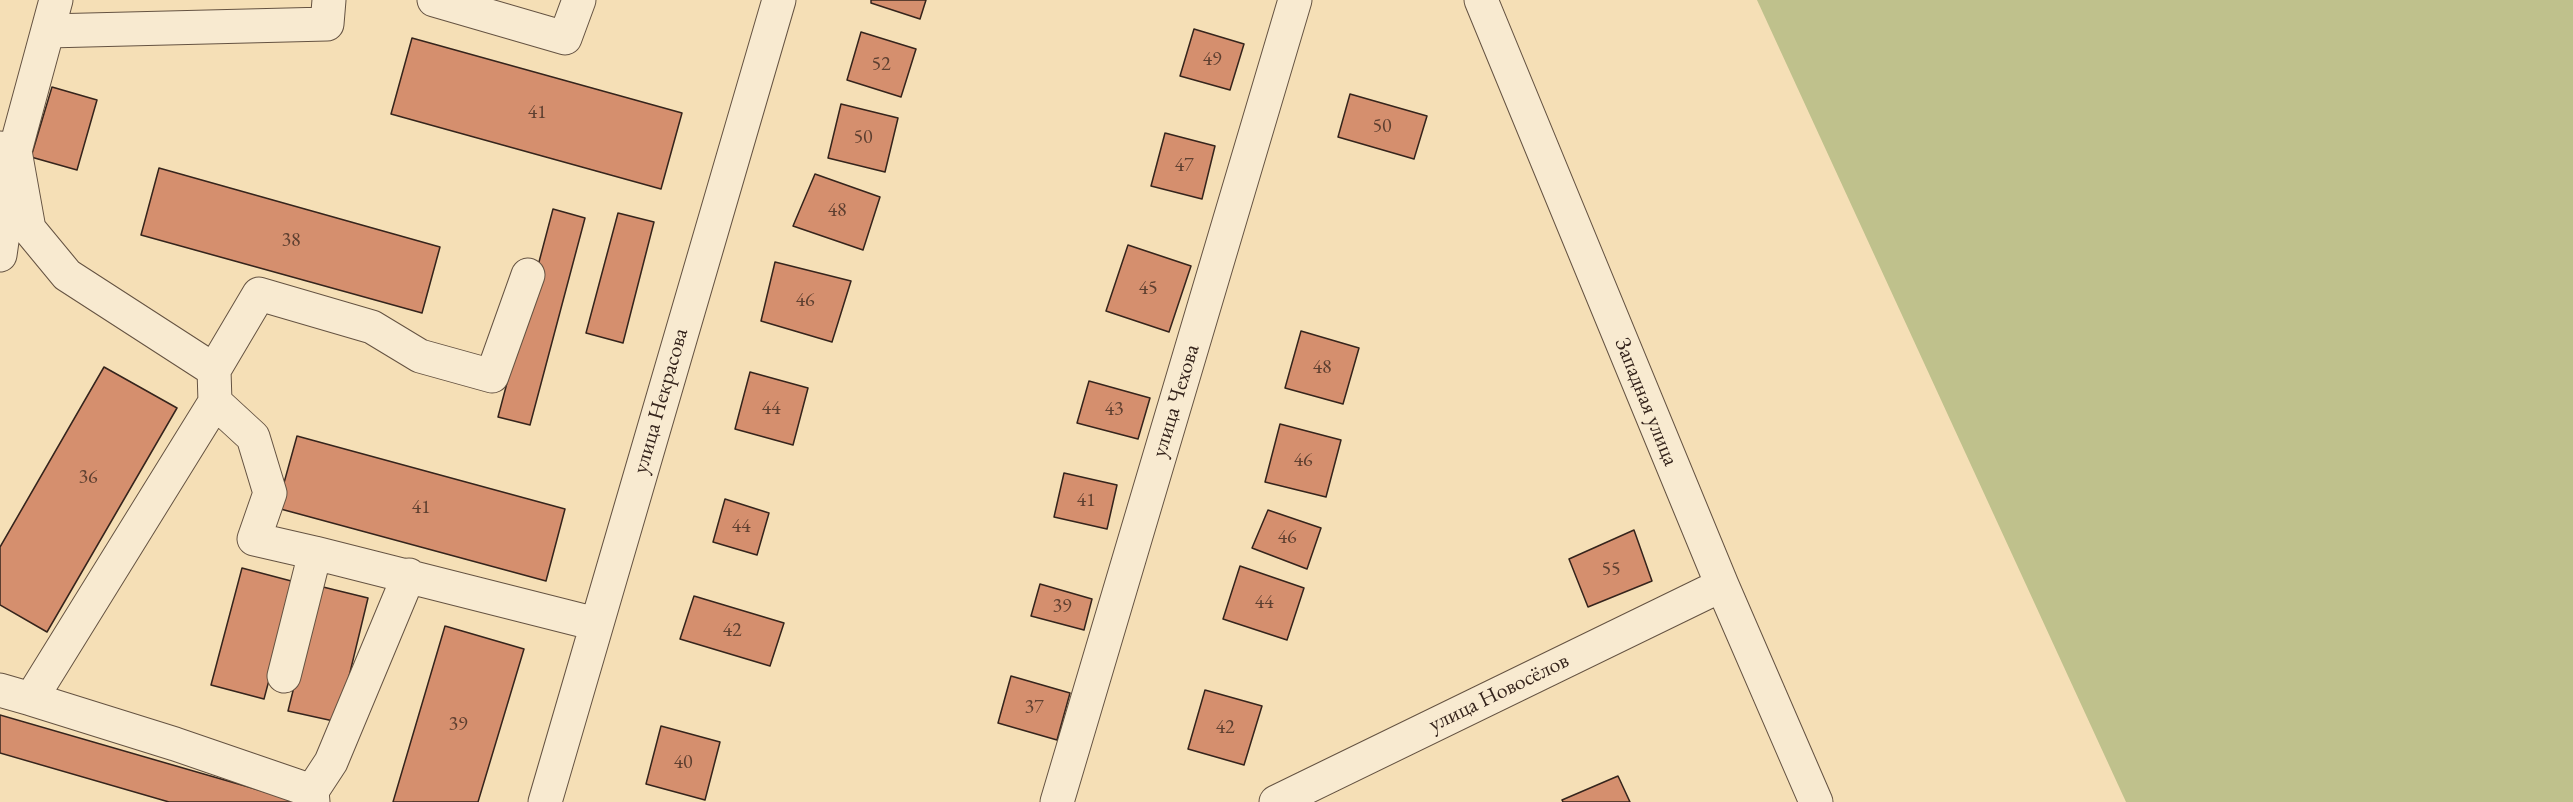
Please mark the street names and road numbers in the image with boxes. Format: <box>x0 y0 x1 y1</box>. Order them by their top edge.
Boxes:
street label: улица Некрасова <box>628 325 694 477</box>
street label: Западная улица <box>1608 334 1684 470</box>
street label: улица Чехова <box>1146 341 1206 461</box>
street label: улица Новосёлов <box>1425 648 1573 738</box>

